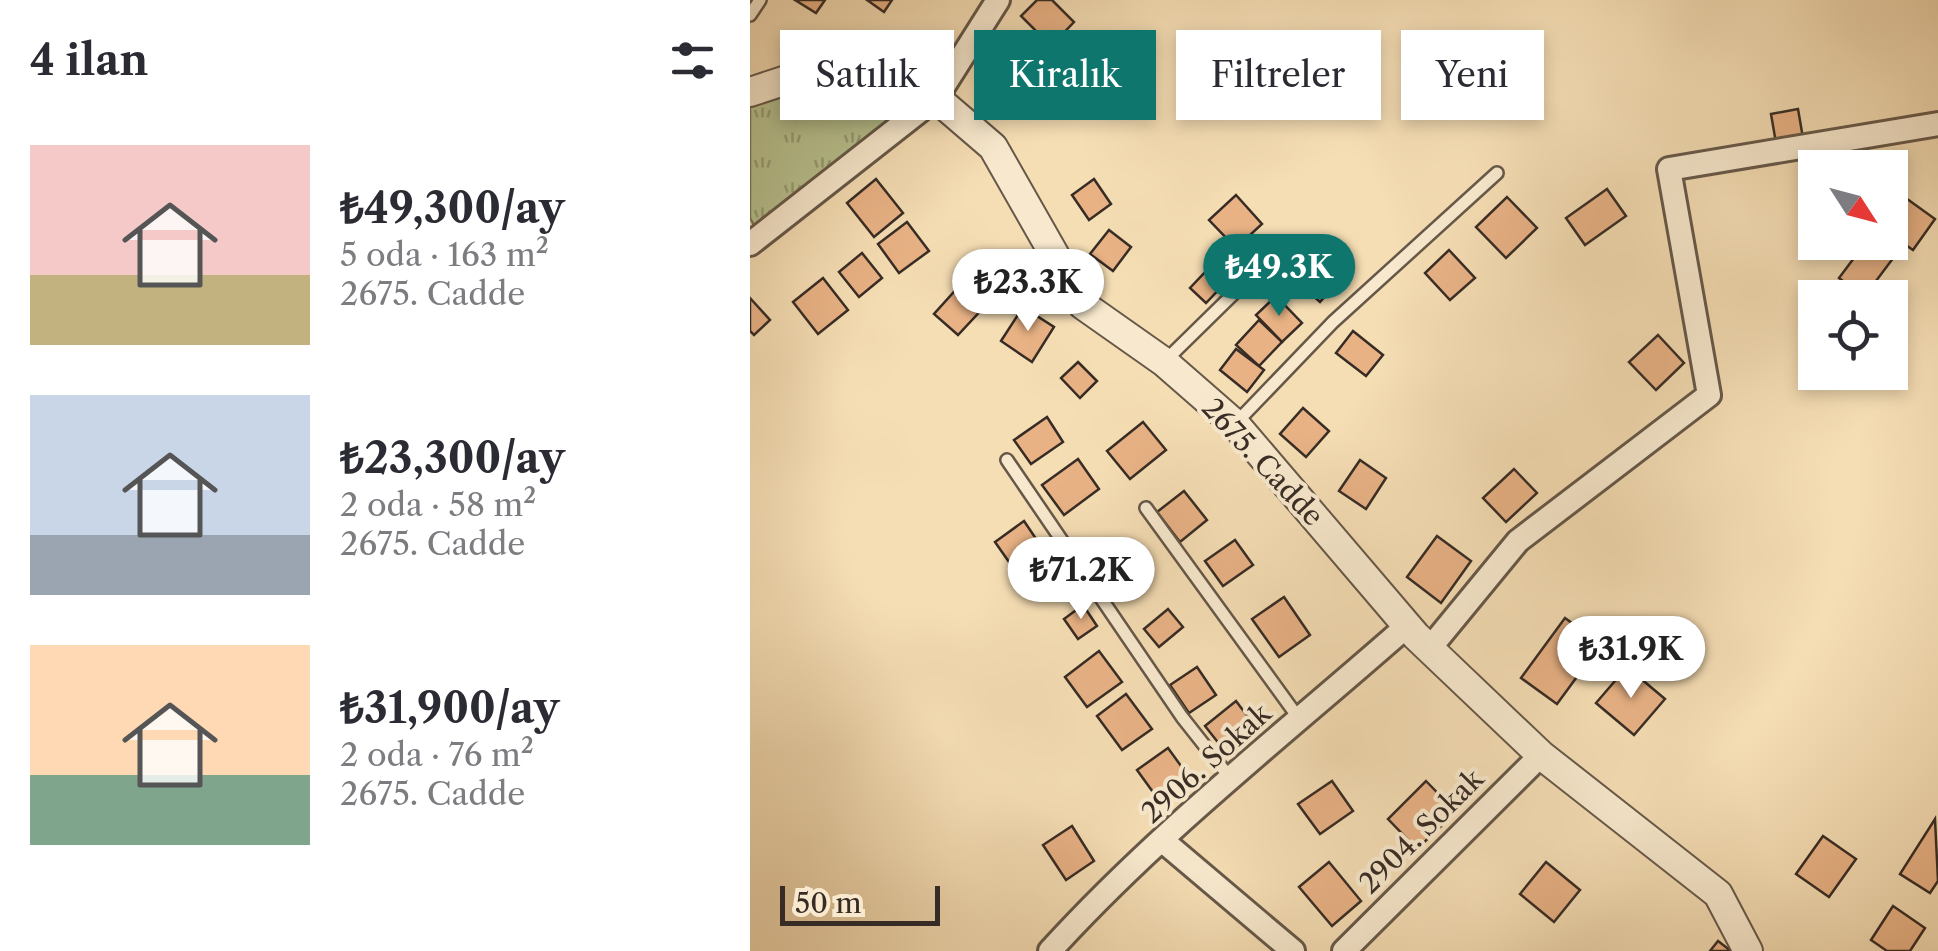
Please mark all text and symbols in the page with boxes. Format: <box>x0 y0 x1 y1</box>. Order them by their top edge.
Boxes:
chip: Satılık <box>780 30 954 120</box>
chip: Kiralık <box>974 30 1156 120</box>
chip: Filtreler <box>1176 30 1381 120</box>
chip: Yeni <box>1401 30 1544 120</box>
icon: filters <box>665 33 720 88</box>
text: 4 ilan <box>30 34 148 86</box>
north arrow <box>1798 150 1908 260</box>
map controls <box>1798 150 1908 390</box>
text: ₺49,300/ay <box>340 182 565 234</box>
icon: home <box>110 185 230 305</box>
pin: ₺49.3K <box>1198 234 1360 319</box>
text: 5 oda · 163 m² <box>340 235 549 274</box>
text: ₺49.3K <box>1225 247 1333 286</box>
pin: ₺23.3K <box>947 249 1109 334</box>
text: ₺23.3K <box>974 262 1082 301</box>
text: 2675. Cadde <box>340 274 525 313</box>
button: locate <box>1798 280 1908 390</box>
street label: 2675. Cadde <box>1195 391 1331 533</box>
text: ₺23,300/ay <box>340 432 565 484</box>
icon: home <box>110 435 230 555</box>
text: 2 oda · 58 m² <box>340 485 536 524</box>
text: 2675. Cadde <box>340 524 525 563</box>
pin: ₺71.2K <box>1000 537 1162 622</box>
text: ₺71.2K <box>1030 550 1132 589</box>
pin: ₺31.9K <box>1550 616 1712 701</box>
text: ₺31.9K <box>1579 629 1683 668</box>
text: ₺31,900/ay <box>340 682 559 734</box>
icon: home <box>110 685 230 805</box>
street label: 2906. Sokak <box>1134 695 1279 830</box>
text: 2 oda · 76 m² <box>340 735 534 774</box>
street label: 2904. Sokak <box>1352 761 1491 900</box>
text: 2675. Cadde <box>340 774 525 813</box>
scale bar <box>780 881 940 926</box>
text: 50 m <box>795 886 862 920</box>

